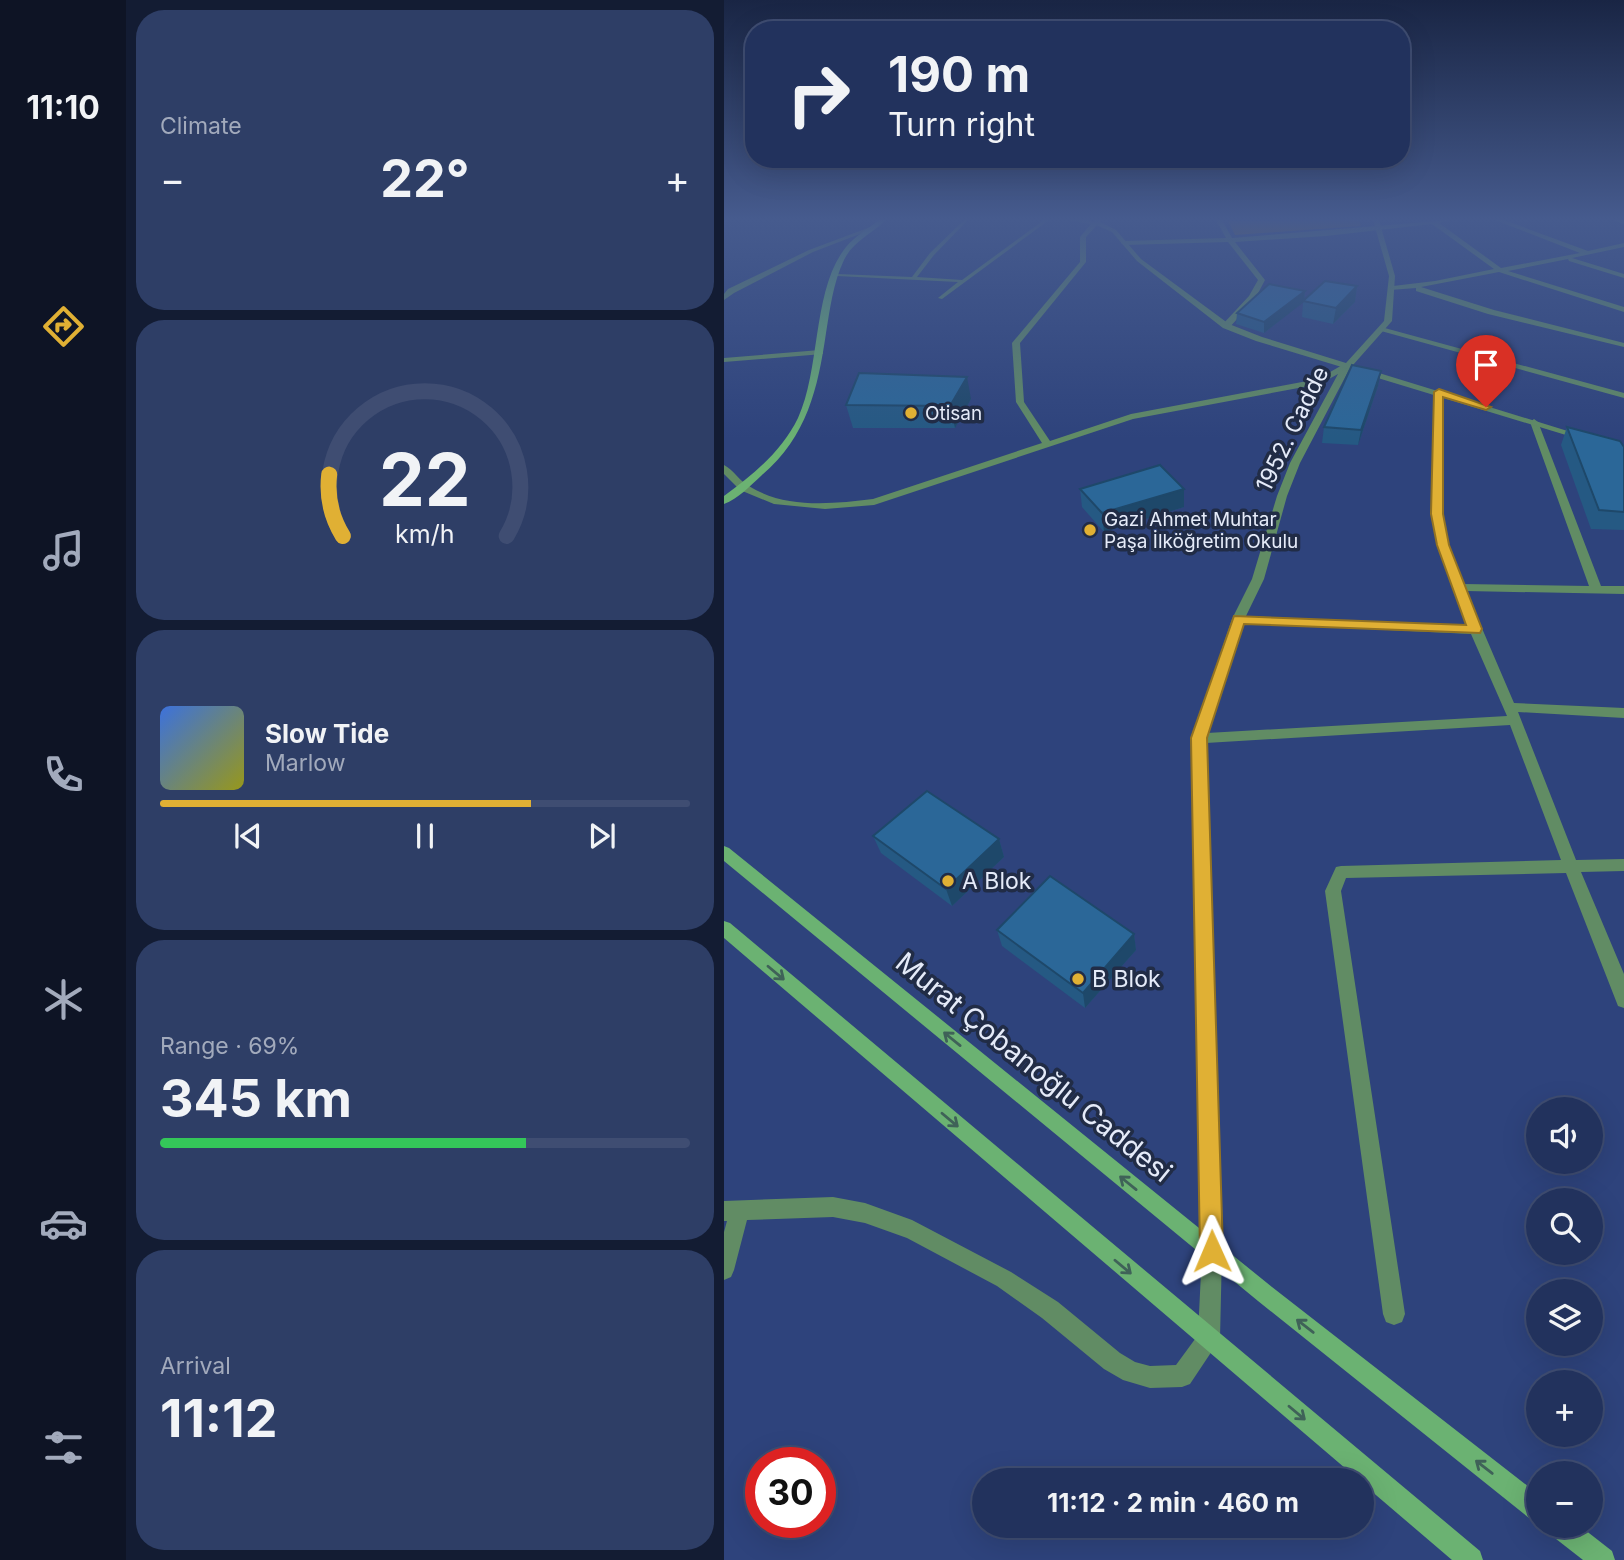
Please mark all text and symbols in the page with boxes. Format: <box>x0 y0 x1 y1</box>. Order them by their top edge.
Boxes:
text: 190 m <box>888 45 1030 104</box>
icon: right <box>773 49 864 140</box>
text: 11:10 <box>26 88 100 127</box>
text: Turn right <box>888 105 1035 144</box>
text: Climate <box>160 112 242 140</box>
text: 22° <box>380 147 470 210</box>
text: − <box>160 156 185 202</box>
text: + <box>665 156 690 202</box>
icon: directions <box>39 302 88 351</box>
pin <box>1456 335 1516 407</box>
icon: arrive <box>1467 346 1505 384</box>
street label: 1952. Cadde <box>1250 362 1334 496</box>
place label: Otisan <box>925 402 982 425</box>
marker: Otisan <box>903 405 919 421</box>
text: 22 <box>379 435 471 524</box>
place label: Gazi Ahmet Muhtar Paşa İlköğretim Okulu <box>1104 508 1298 553</box>
text: km/h <box>395 519 455 549</box>
marker: Gazi Ahmet Muhtar Paşa İlköğretim Okulu <box>1082 522 1098 538</box>
icon: music <box>39 526 88 575</box>
text: Slow Tide <box>265 718 389 749</box>
text: Marlow <box>265 749 345 777</box>
icon: phone <box>39 750 88 799</box>
icon: previous <box>229 817 267 855</box>
icon: pause <box>406 817 444 855</box>
icon: next <box>583 817 621 855</box>
place label: A Blok <box>962 867 1032 895</box>
marker: A Blok <box>940 873 956 889</box>
street label: Murat Çobanoğlu Caddesi <box>889 945 1179 1189</box>
one-way arrow <box>767 965 785 981</box>
place label: B Blok <box>1092 965 1161 993</box>
marker: B Blok <box>1070 971 1086 987</box>
icon: climate <box>39 975 88 1024</box>
text: Range · 69% <box>160 1032 299 1060</box>
one-way arrow <box>943 1032 961 1047</box>
text: 345 km <box>160 1067 352 1130</box>
map controls <box>1526 1097 1603 1538</box>
button: sound <box>1526 1097 1603 1174</box>
one-way arrow <box>940 1112 958 1128</box>
one-way arrow <box>1120 1175 1138 1191</box>
button: search <box>1526 1188 1603 1265</box>
icon: car <box>39 1199 88 1248</box>
position arrow <box>1175 1214 1249 1288</box>
one-way arrow <box>1114 1259 1132 1274</box>
button: layers <box>1526 1279 1603 1356</box>
one-way arrow <box>1297 1318 1315 1333</box>
text: Arrival <box>160 1352 231 1380</box>
button: + <box>1526 1370 1603 1447</box>
text: 11:12 <box>160 1387 277 1450</box>
one-way arrow <box>1288 1405 1306 1421</box>
icon: filters <box>39 1423 88 1472</box>
speed limit sign: 30 <box>745 1447 836 1538</box>
one-way arrow <box>1476 1459 1494 1474</box>
button: − <box>1526 1461 1603 1538</box>
text: 11:12 · 2 min · 460 m <box>1047 1487 1299 1518</box>

